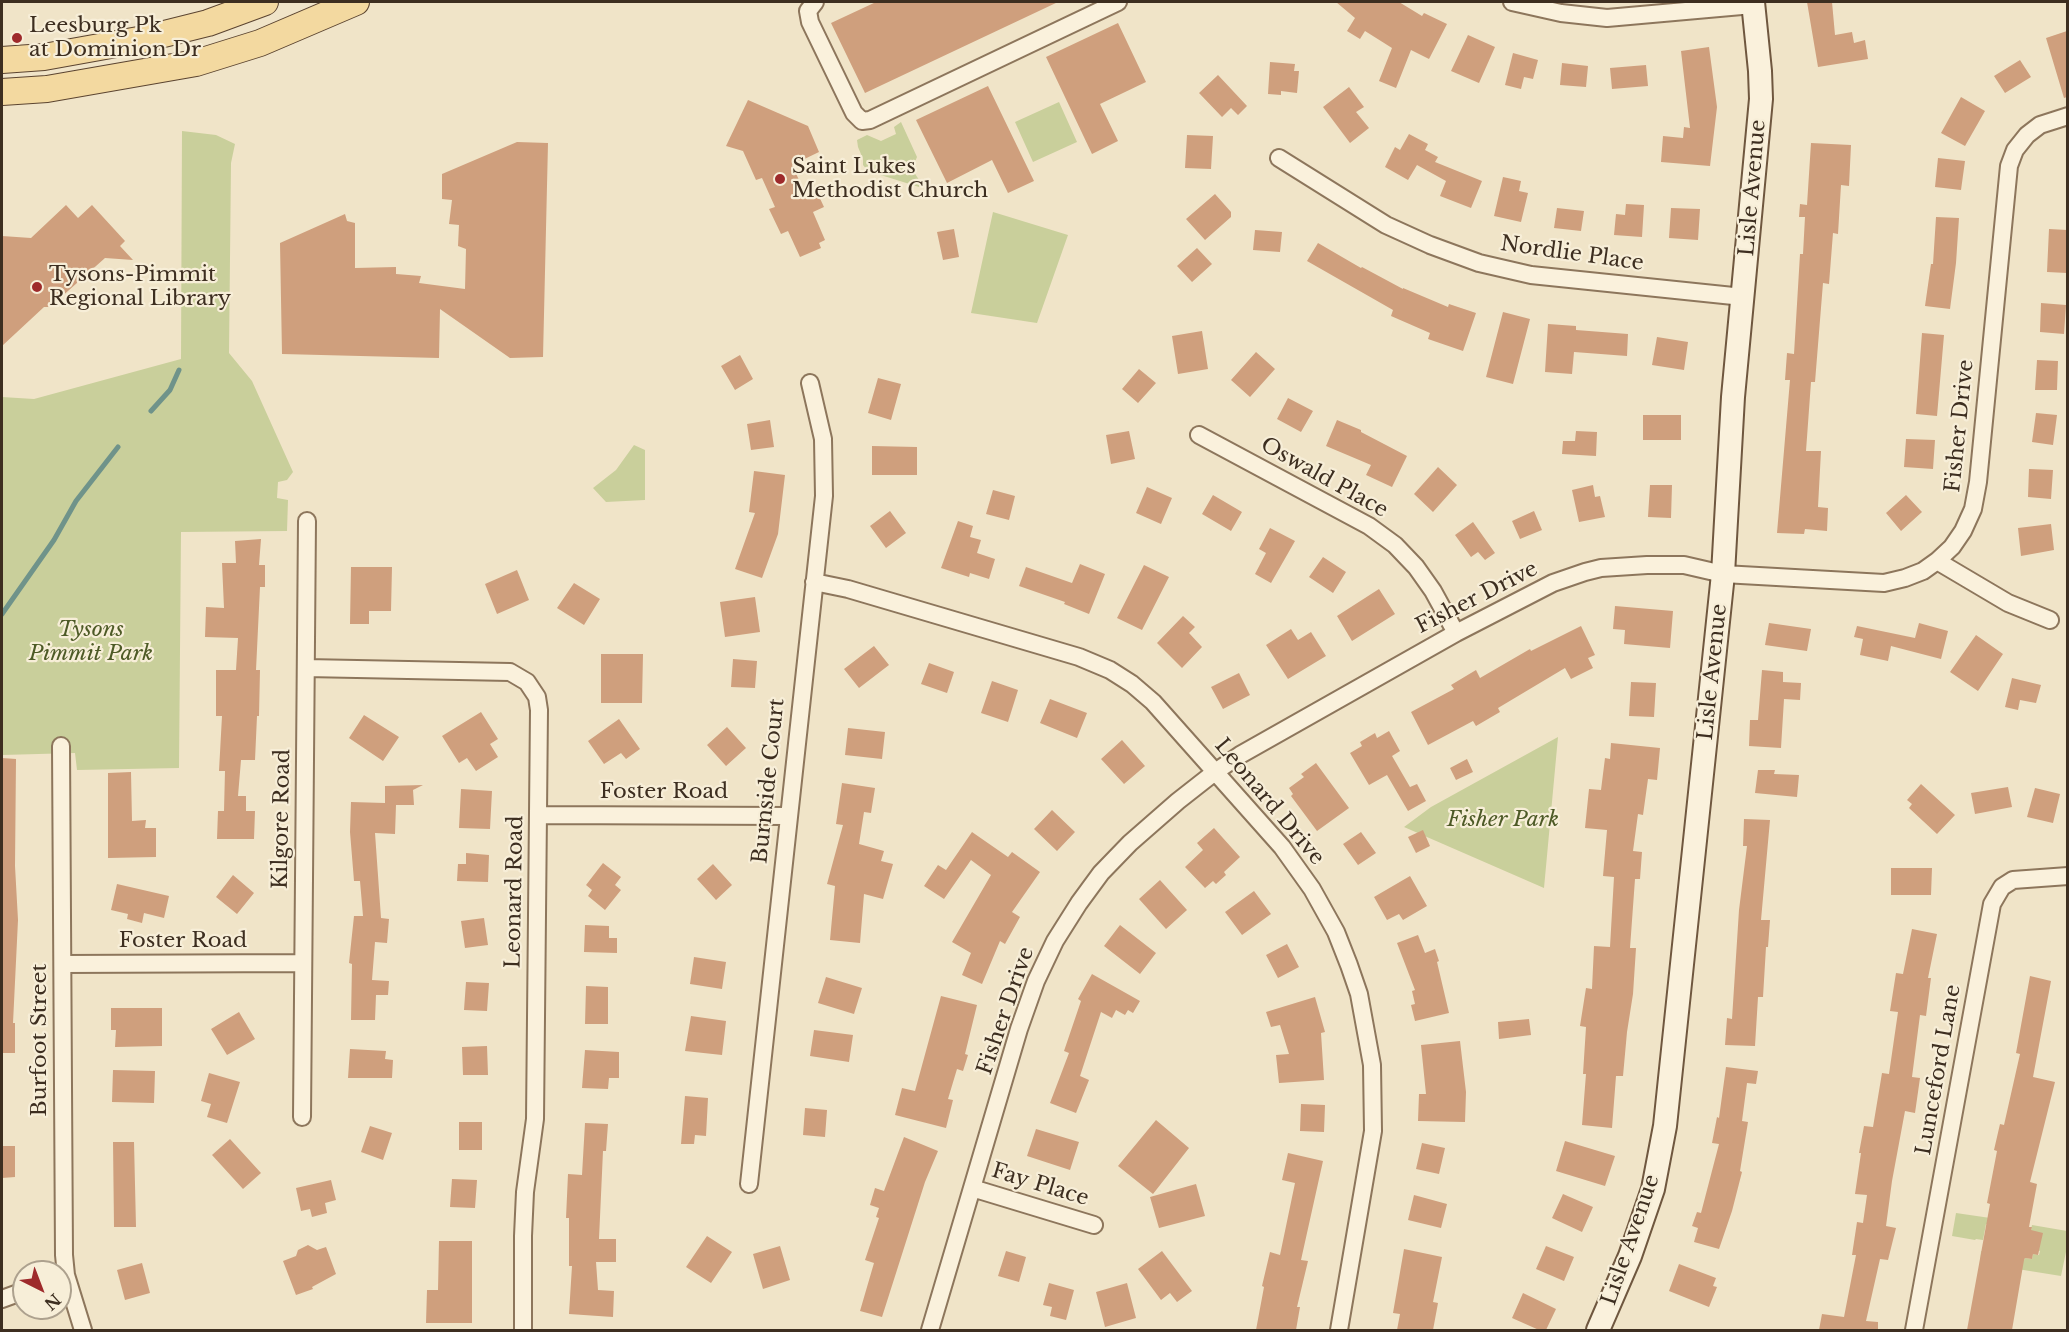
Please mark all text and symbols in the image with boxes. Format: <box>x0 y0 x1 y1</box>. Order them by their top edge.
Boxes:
place label: Leesburg Pk at Dominion Dr <box>29 13 201 63</box>
marker: Leesburg Pk at Dominion Dr <box>10 31 24 45</box>
street label: Lisle Avenue <box>1734 119 1772 257</box>
place label: Saint Lukes Methodist Church <box>792 154 988 204</box>
marker: Saint Lukes Methodist Church <box>773 172 787 186</box>
street label: Nordlie Place <box>1499 231 1645 277</box>
place label: Tysons-Pimmit Regional Library <box>49 262 231 312</box>
marker: Tysons-Pimmit Regional Library <box>30 280 44 294</box>
street label: Fisher Drive <box>1941 358 1979 494</box>
street label: Oswald Place <box>1256 433 1392 523</box>
street label: Fisher Drive <box>1412 557 1542 639</box>
street label: Lisle Avenue <box>1693 603 1733 741</box>
park label: Tysons Pimmit Park <box>29 617 153 667</box>
street label: Burnside Court <box>748 697 790 865</box>
street label: Leonard Drive <box>1209 734 1329 870</box>
street label: Kilgore Road <box>268 749 296 889</box>
street label: Foster Road <box>600 779 728 805</box>
park label: Fisher Park <box>1447 807 1559 833</box>
street label: Leonard Road <box>501 815 529 969</box>
street label: Foster Road <box>119 928 247 954</box>
street label: Fisher Drive <box>972 944 1040 1078</box>
street label: Burfoot Street <box>27 963 53 1117</box>
street label: Lunceford Lane <box>1912 983 1966 1157</box>
street label: Fay Place <box>988 1158 1092 1212</box>
street label: Lisle Avenue <box>1597 1171 1665 1309</box>
north arrow <box>12 1260 72 1320</box>
text: N <box>40 1289 65 1314</box>

